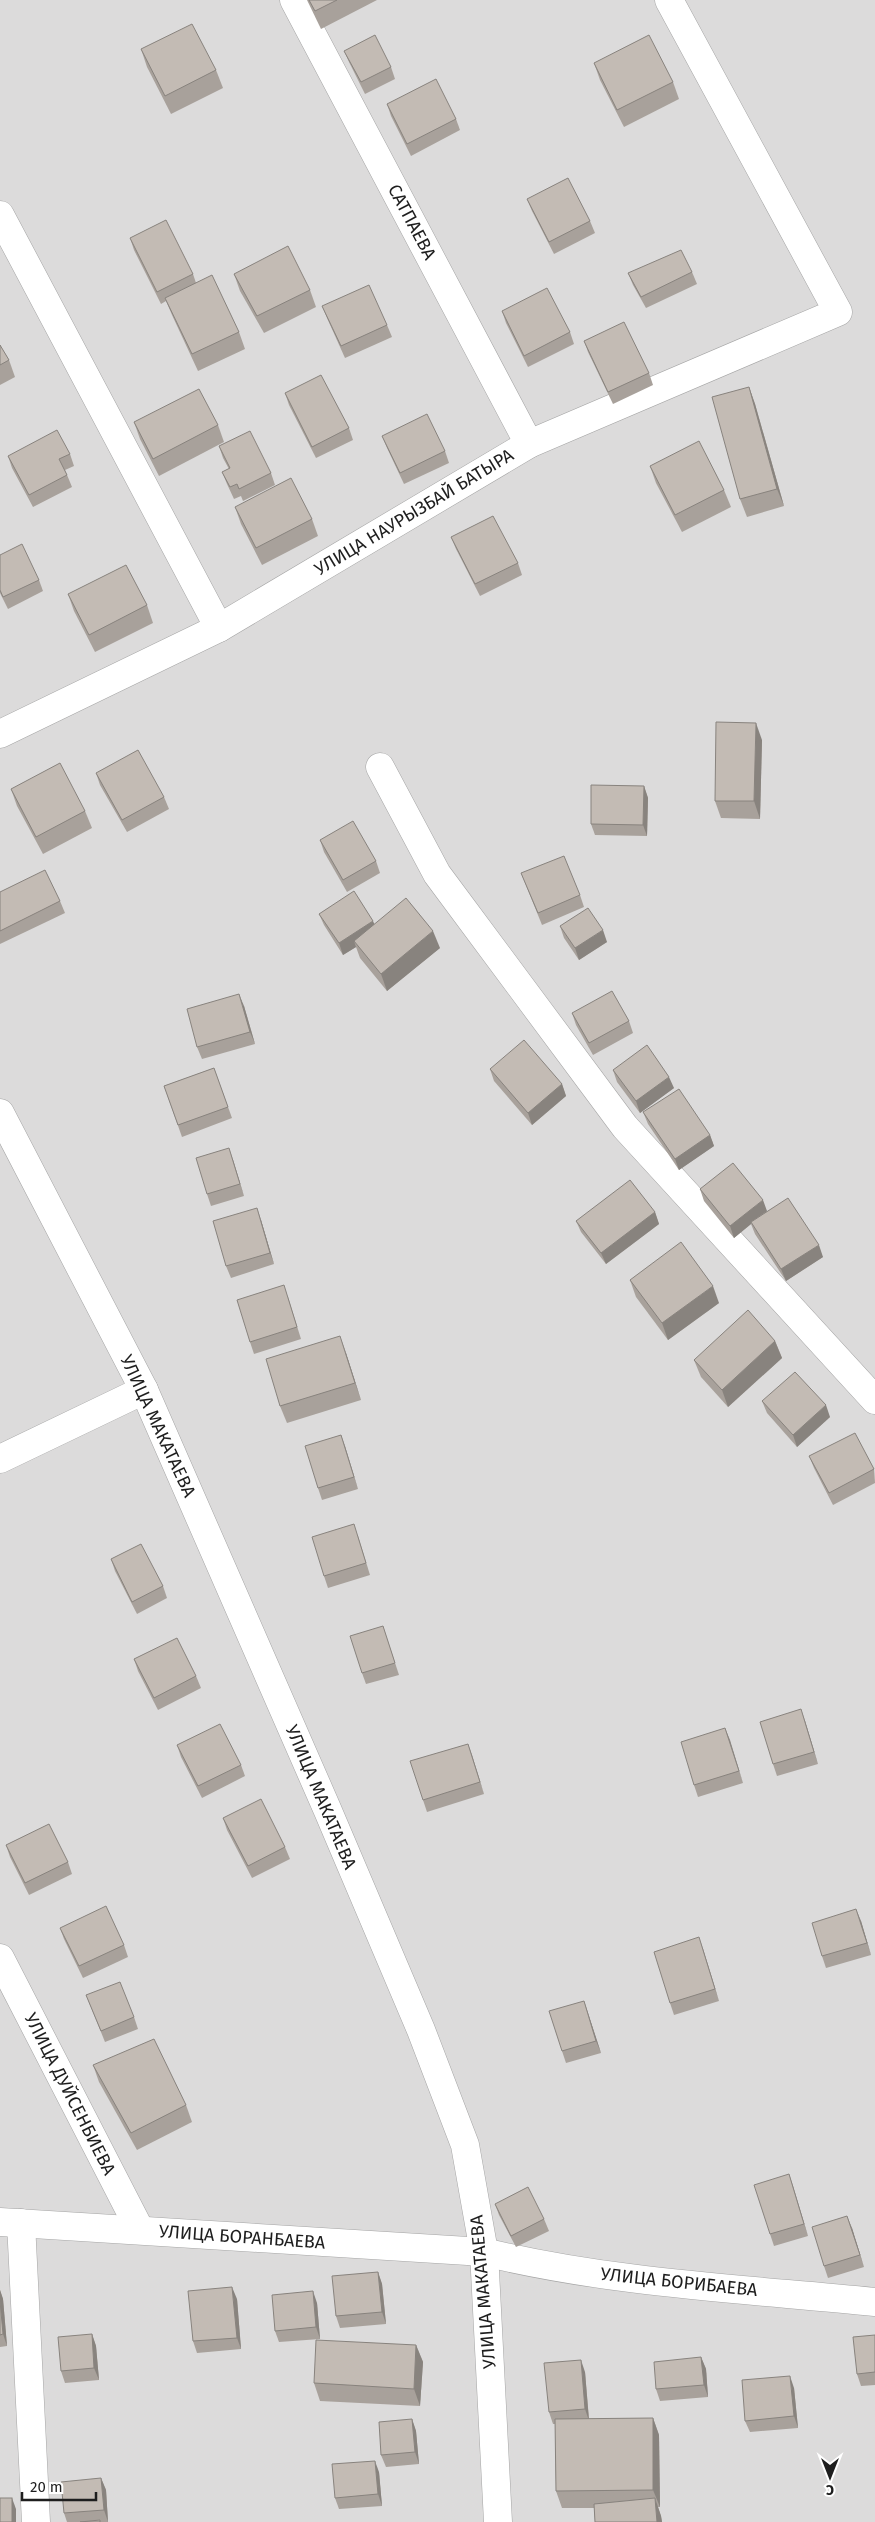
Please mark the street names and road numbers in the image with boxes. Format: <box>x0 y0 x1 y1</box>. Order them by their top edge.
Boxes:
street label: САТПАЕВА <box>383 181 441 264</box>
street label: УЛИЦА НАУРЫЗБАЙ БАТЫРА <box>311 443 518 580</box>
street label: УЛИЦА МАКАТАЕВА <box>115 1351 201 1501</box>
street label: УЛИЦА МАКАТАЕВА <box>281 1722 362 1873</box>
street label: УЛИЦА ДУЙСЕНБИЕВА <box>20 2009 121 2179</box>
street label: УЛИЦА МАКАТАЕВА <box>465 2213 501 2370</box>
street label: УЛИЦА БОРАНБАЕВА <box>158 2220 327 2254</box>
street label: УЛИЦА БОРИБАЕВА <box>600 2263 759 2301</box>

